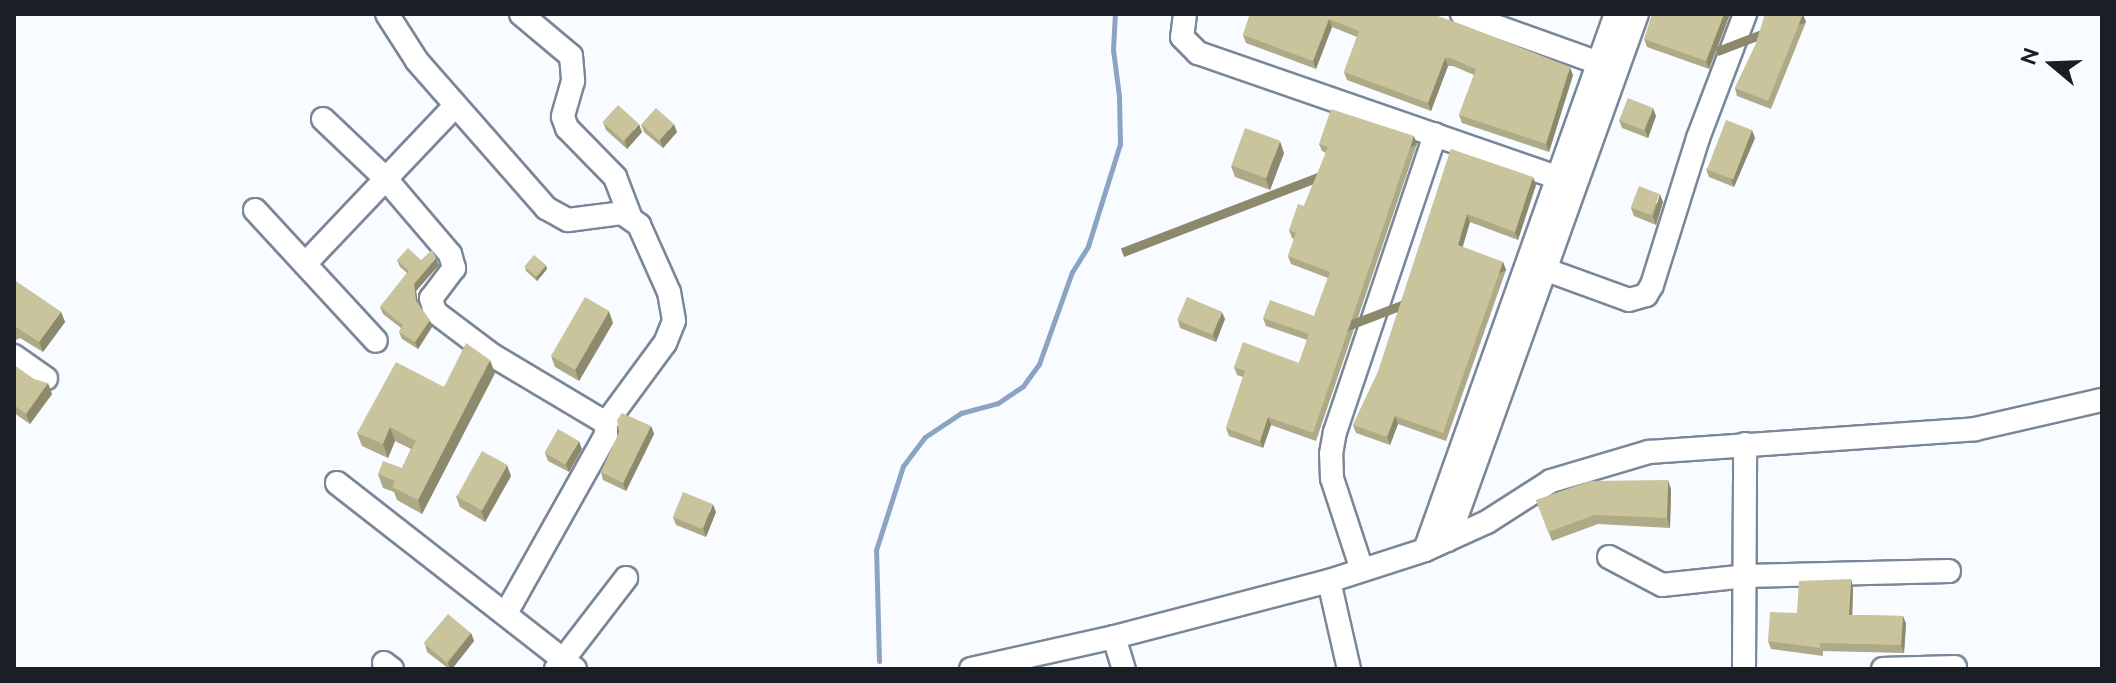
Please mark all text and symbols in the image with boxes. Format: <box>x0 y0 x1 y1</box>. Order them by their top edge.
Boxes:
north arrow <box>2012 24 2092 104</box>
text: N <box>2014 44 2043 68</box>

